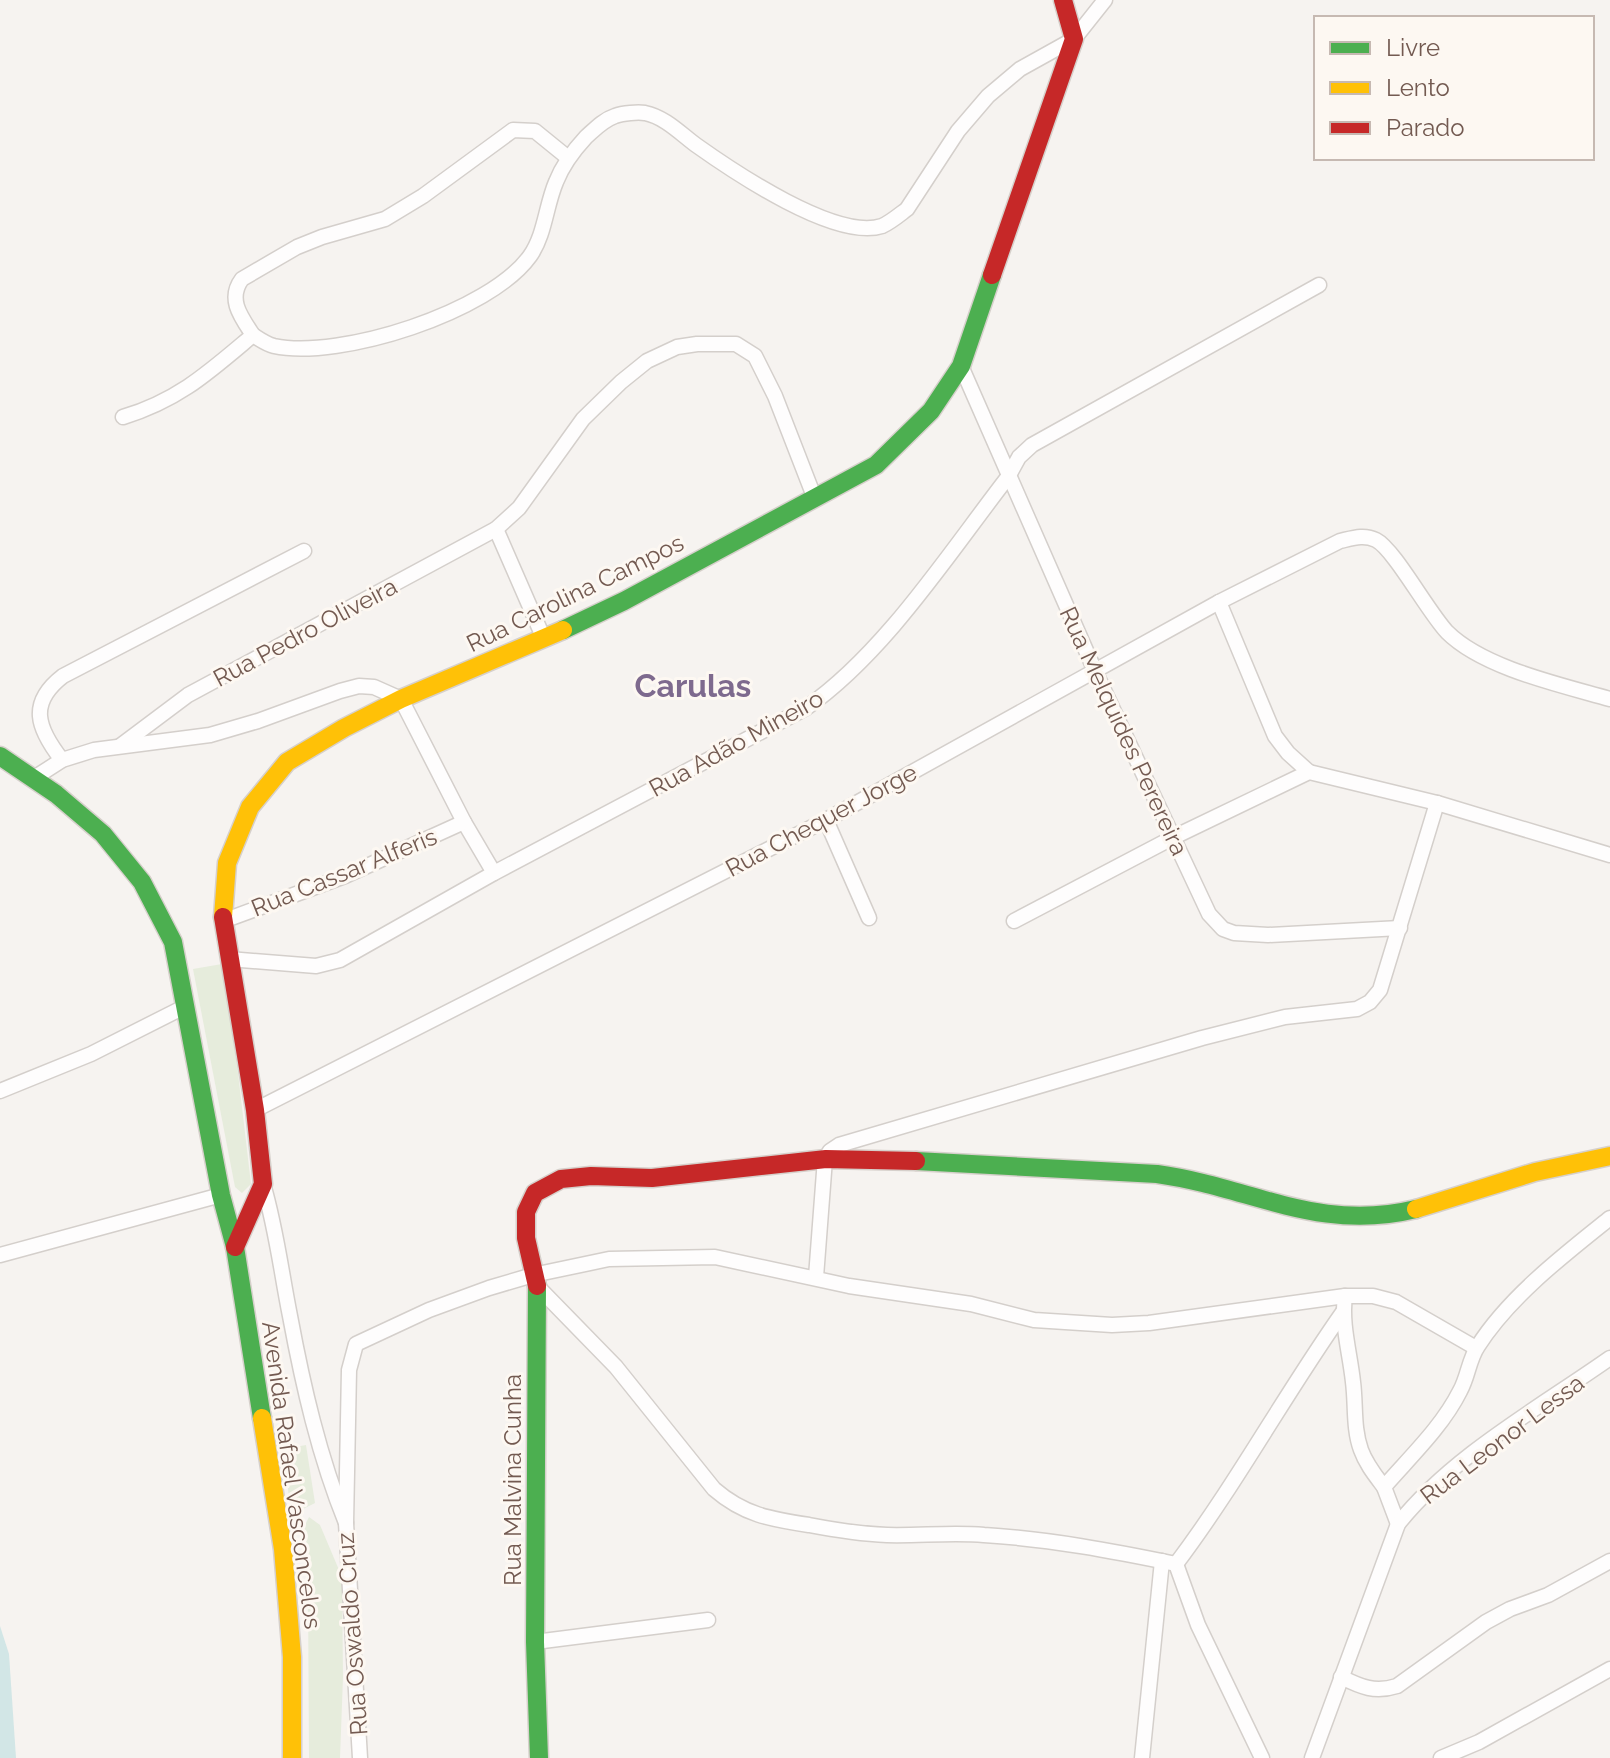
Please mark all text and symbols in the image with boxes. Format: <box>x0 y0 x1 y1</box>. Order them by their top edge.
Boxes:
legend <box>1314 16 1594 160</box>
text: Livre <box>1386 33 1440 62</box>
text: Lento <box>1386 73 1450 102</box>
text: Parado <box>1386 113 1465 142</box>
street label: Rua Carolina Campos <box>462 528 688 658</box>
street label: Rua Pedro Oliveira <box>208 571 402 693</box>
street label: Rua Melquides Perereira <box>1054 602 1194 860</box>
district label: Carulas <box>635 667 751 704</box>
street label: Rua Adão Mineiro <box>644 683 828 803</box>
street label: Rua Chequer Jorge <box>720 757 922 883</box>
street label: Rua Cassar Alferis <box>247 822 441 922</box>
street label: Avenida Rafael Vasconcelos <box>256 1319 328 1631</box>
street label: Rua Leonor Lessa <box>1414 1368 1590 1510</box>
street label: Rua Malvina Cunha <box>498 1374 527 1586</box>
street label: Rua Oswaldo Cruz <box>330 1532 374 1736</box>

